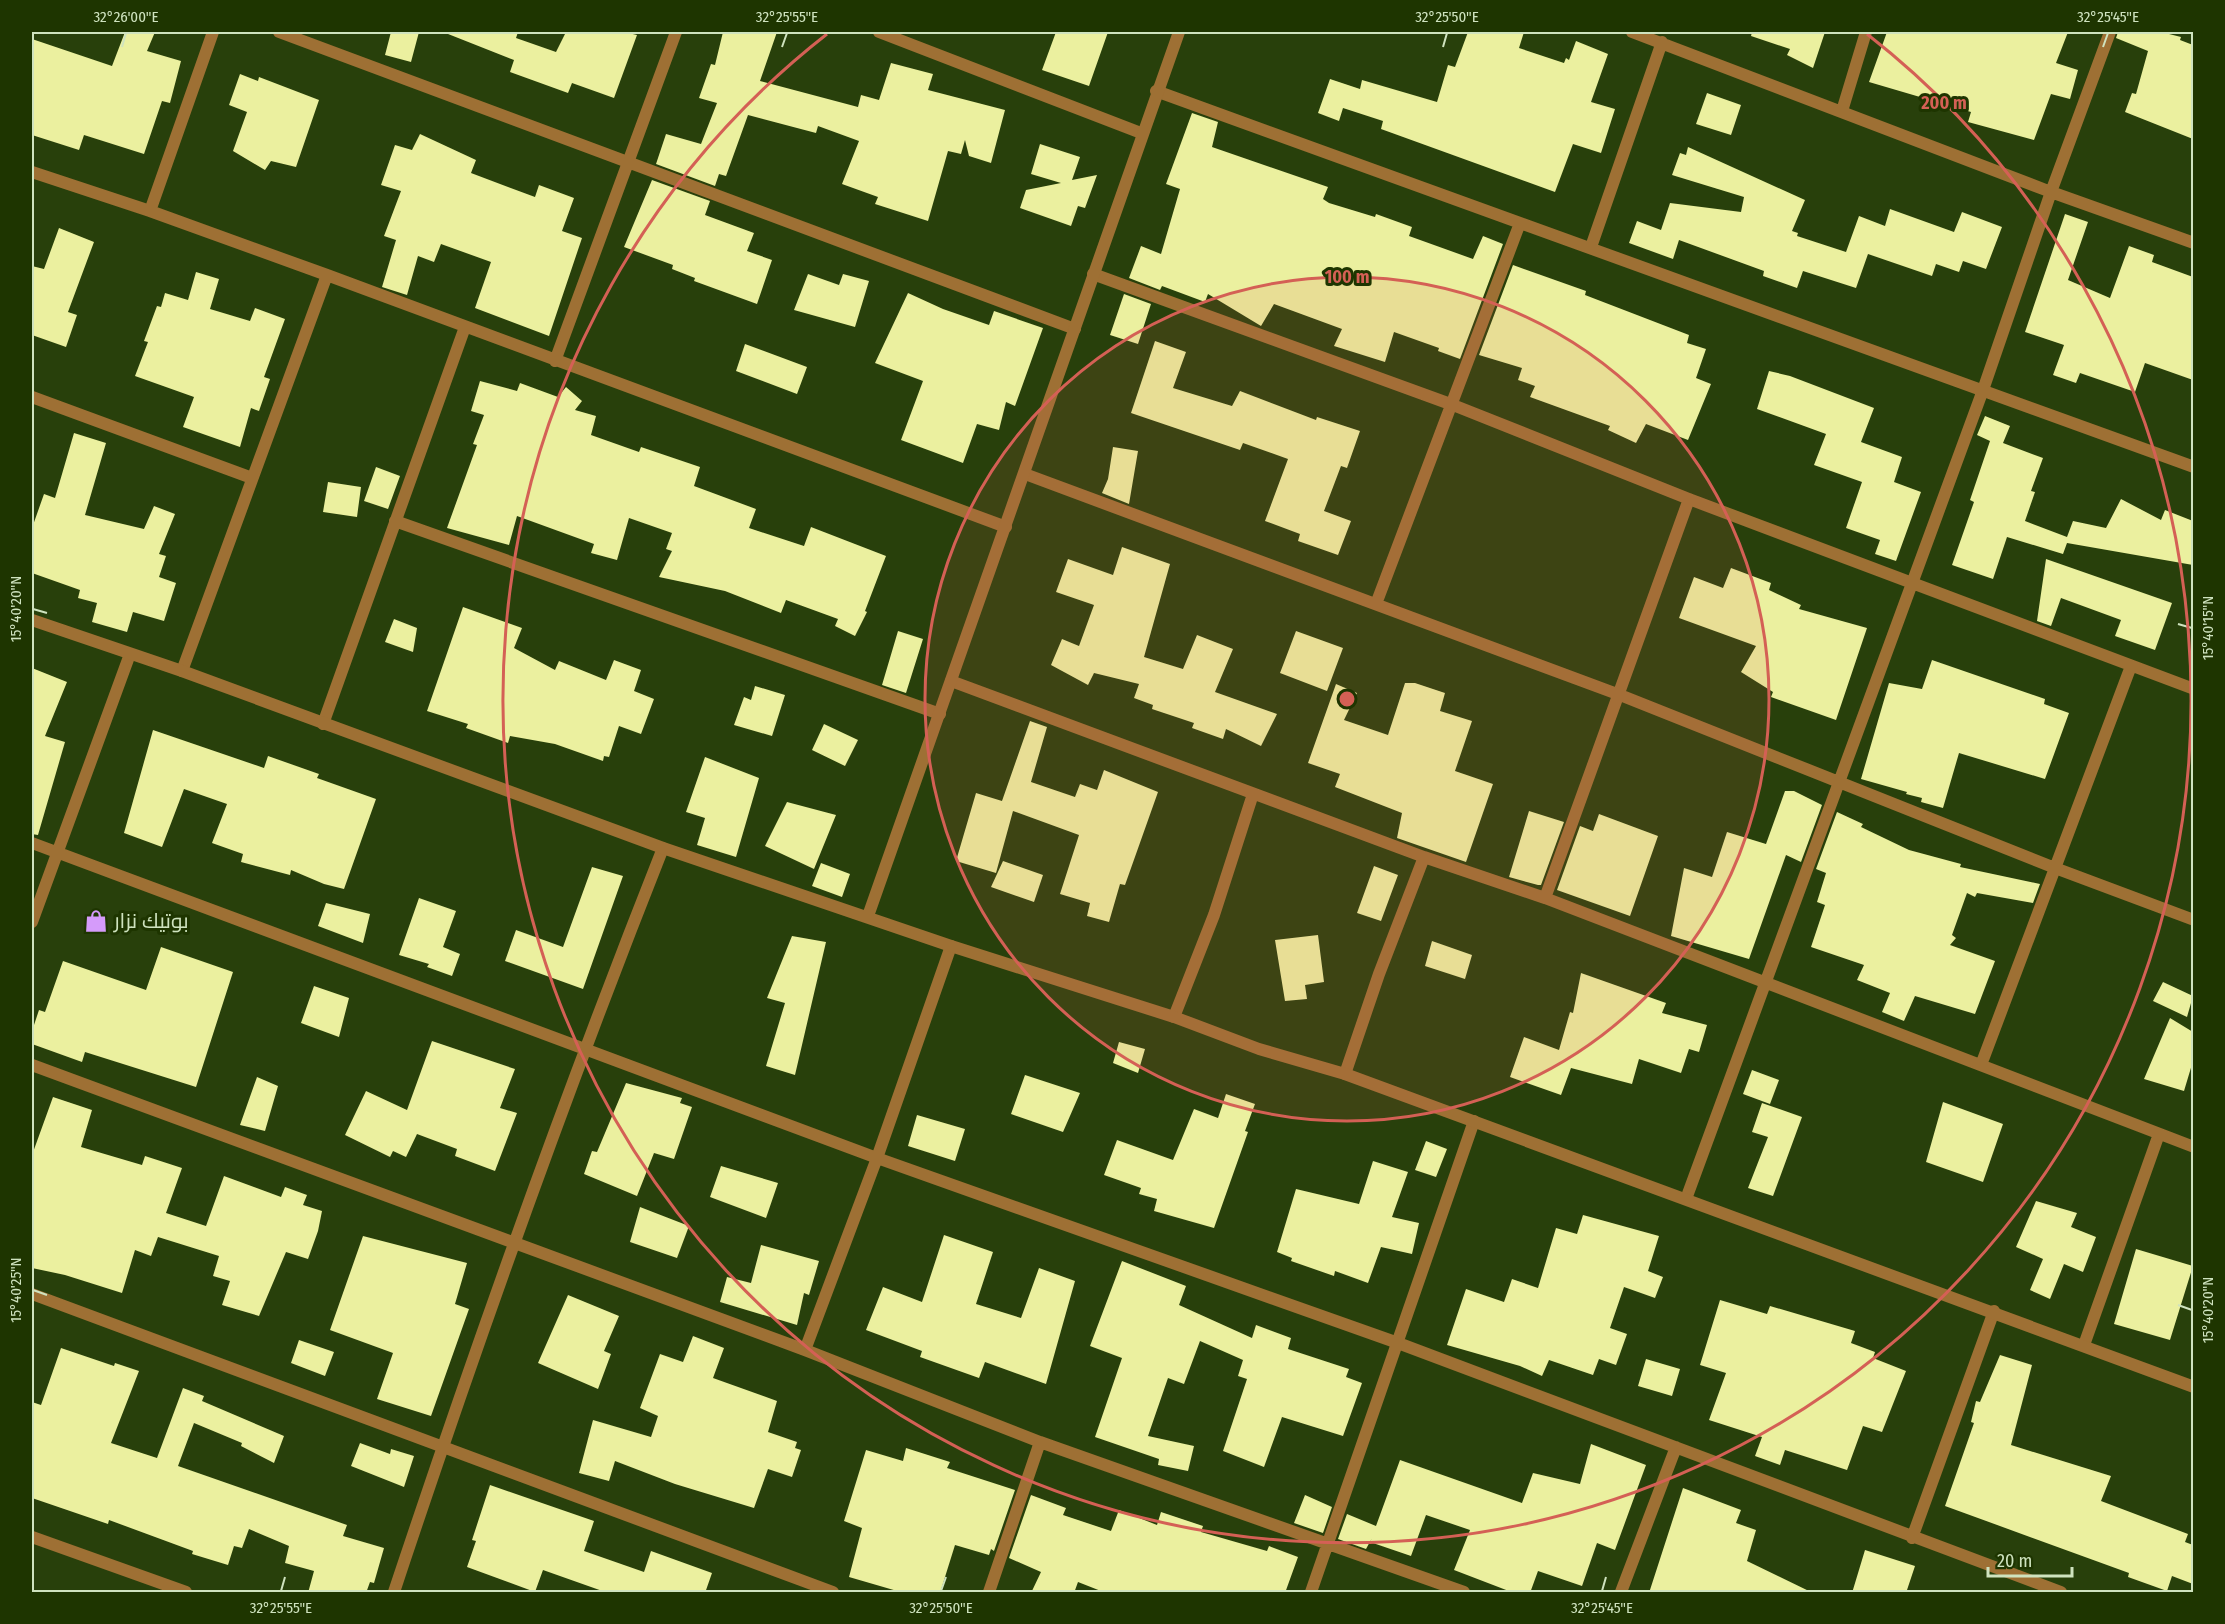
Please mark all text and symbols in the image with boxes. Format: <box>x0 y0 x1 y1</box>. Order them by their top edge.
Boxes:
text: 32°26'00"E <box>93 8 159 26</box>
text: 32°25'55"E <box>756 8 818 26</box>
text: 32°25'50"E <box>1415 8 1479 26</box>
text: 32°25'45"E <box>2077 8 2139 26</box>
text: 200 m <box>1920 92 1967 114</box>
text: 100 m <box>1325 266 1369 288</box>
text: 15°40'20"N <box>7 576 25 642</box>
text: 15°40'15"N <box>2199 596 2217 660</box>
centre of rings <box>1337 689 1357 709</box>
shop icon: بوتيك نزار <box>83 908 109 934</box>
place label: بوتيك نزار <box>113 908 189 934</box>
text: 15°40'25"N <box>7 1257 25 1323</box>
text: 15°40'20"N <box>2199 1277 2217 1343</box>
scale bar <box>1988 1540 2072 1578</box>
text: 20 m <box>1997 1550 2032 1572</box>
text: 32°25'55"E <box>250 1599 312 1617</box>
text: 32°25'50"E <box>909 1599 973 1617</box>
text: 32°25'45"E <box>1571 1599 1633 1617</box>

